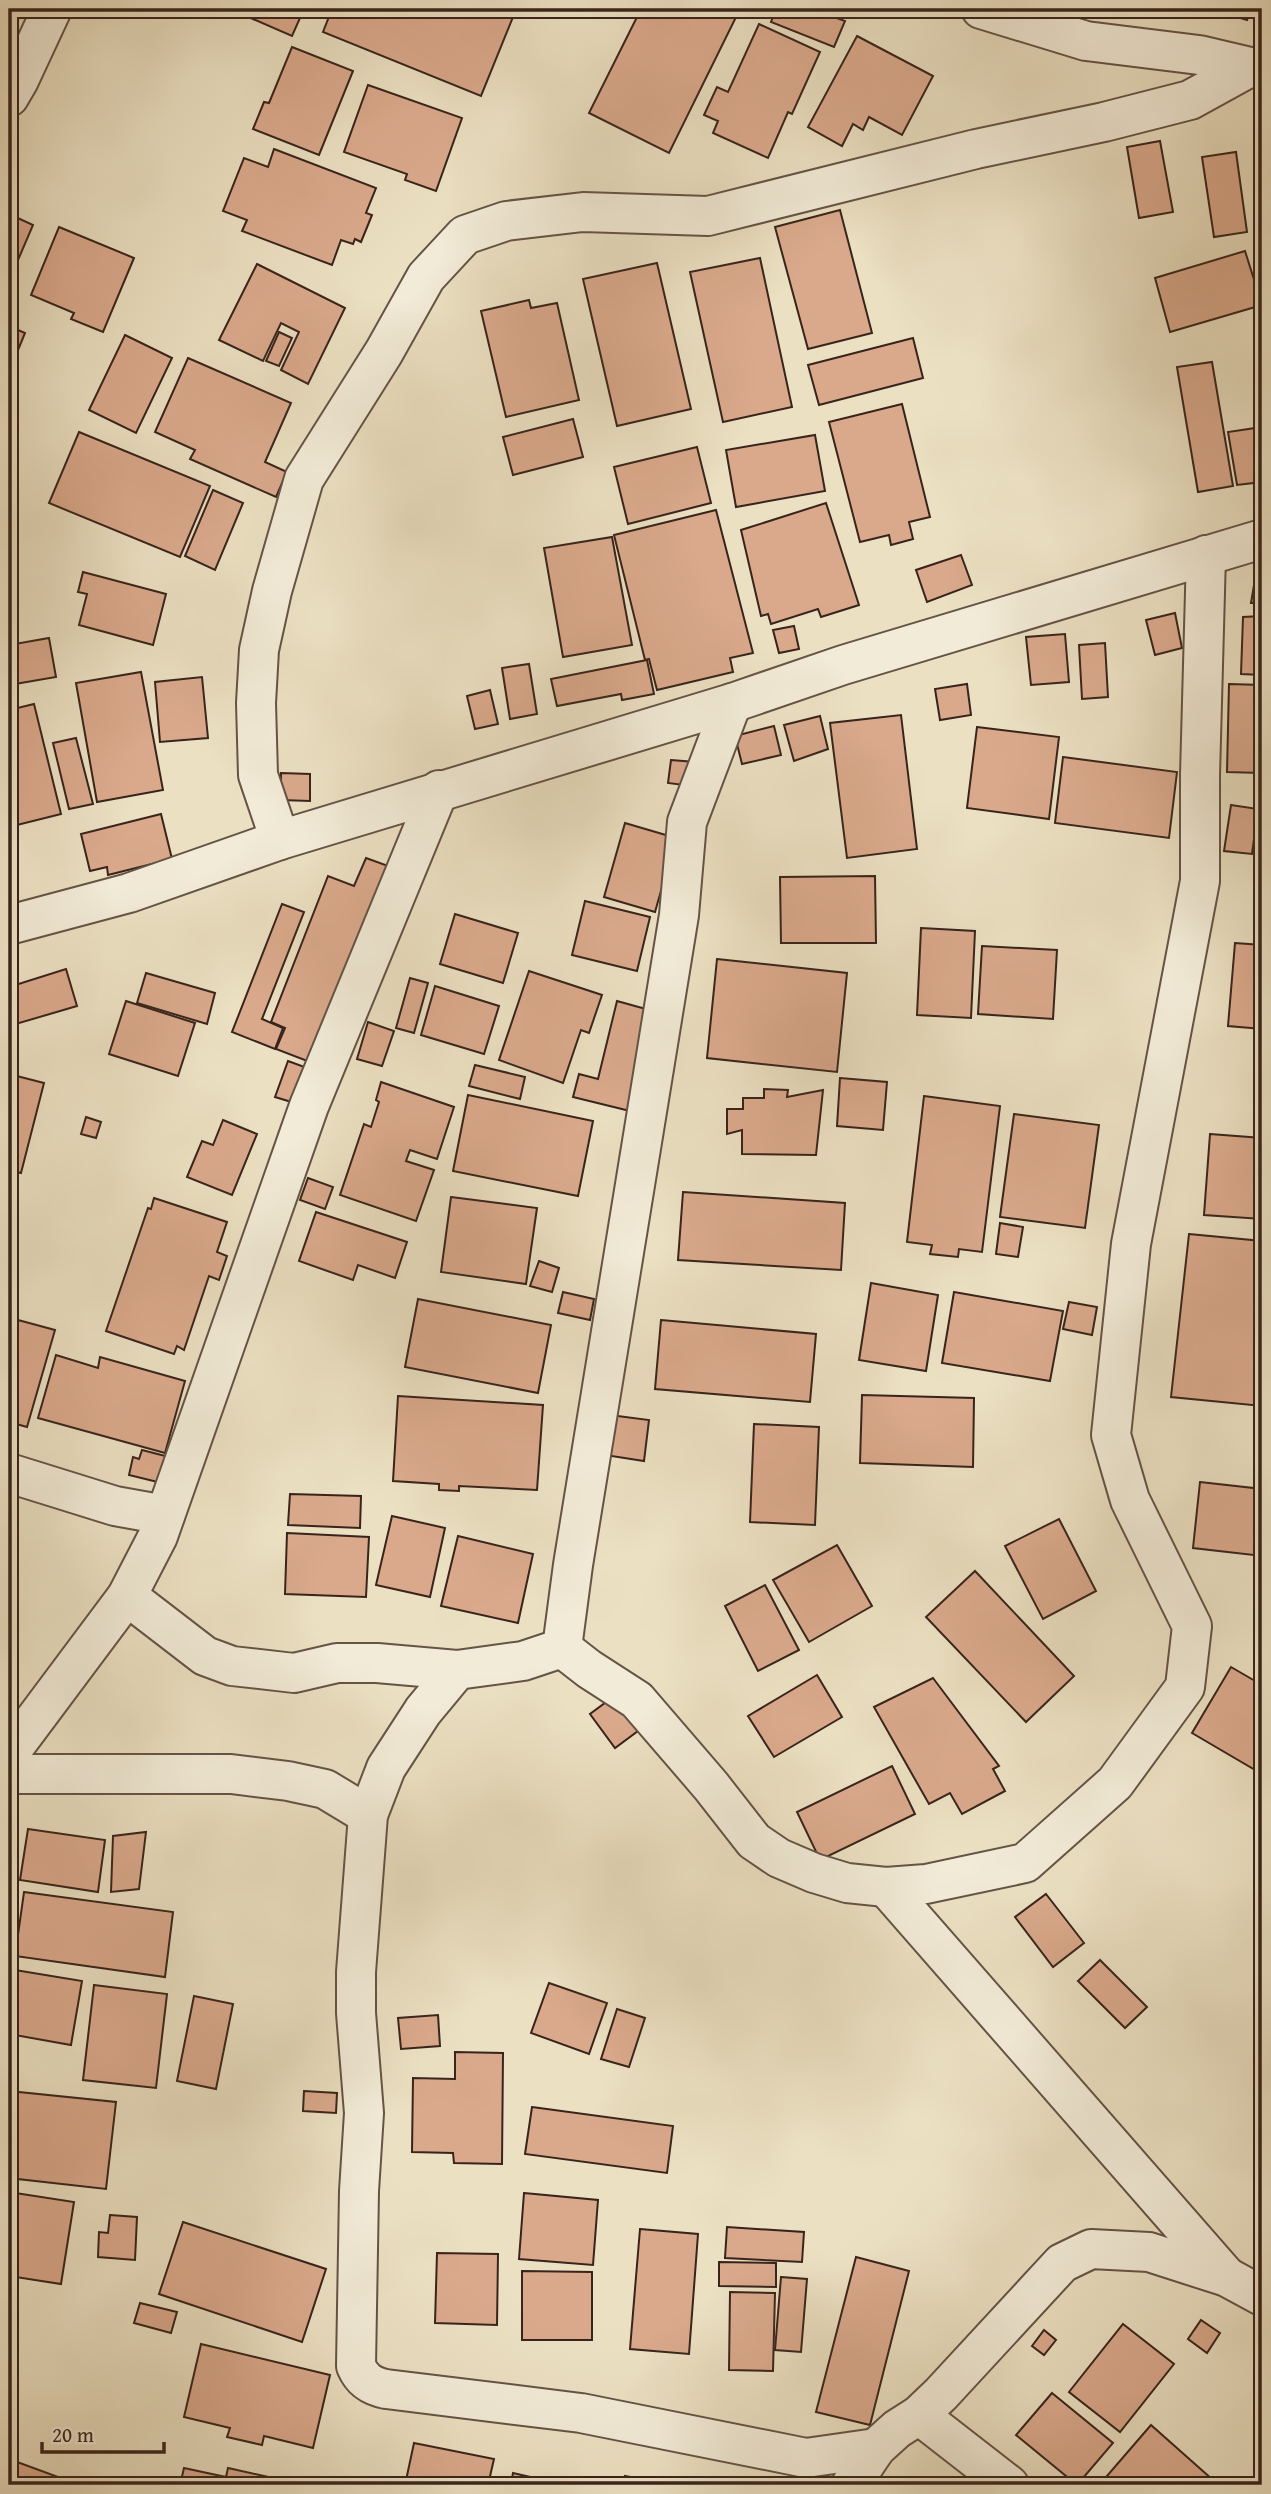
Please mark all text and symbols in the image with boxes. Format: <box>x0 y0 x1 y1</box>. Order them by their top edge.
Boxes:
scale bar <box>42 2410 164 2454</box>
text: 20 m <box>52 2419 94 2450</box>

